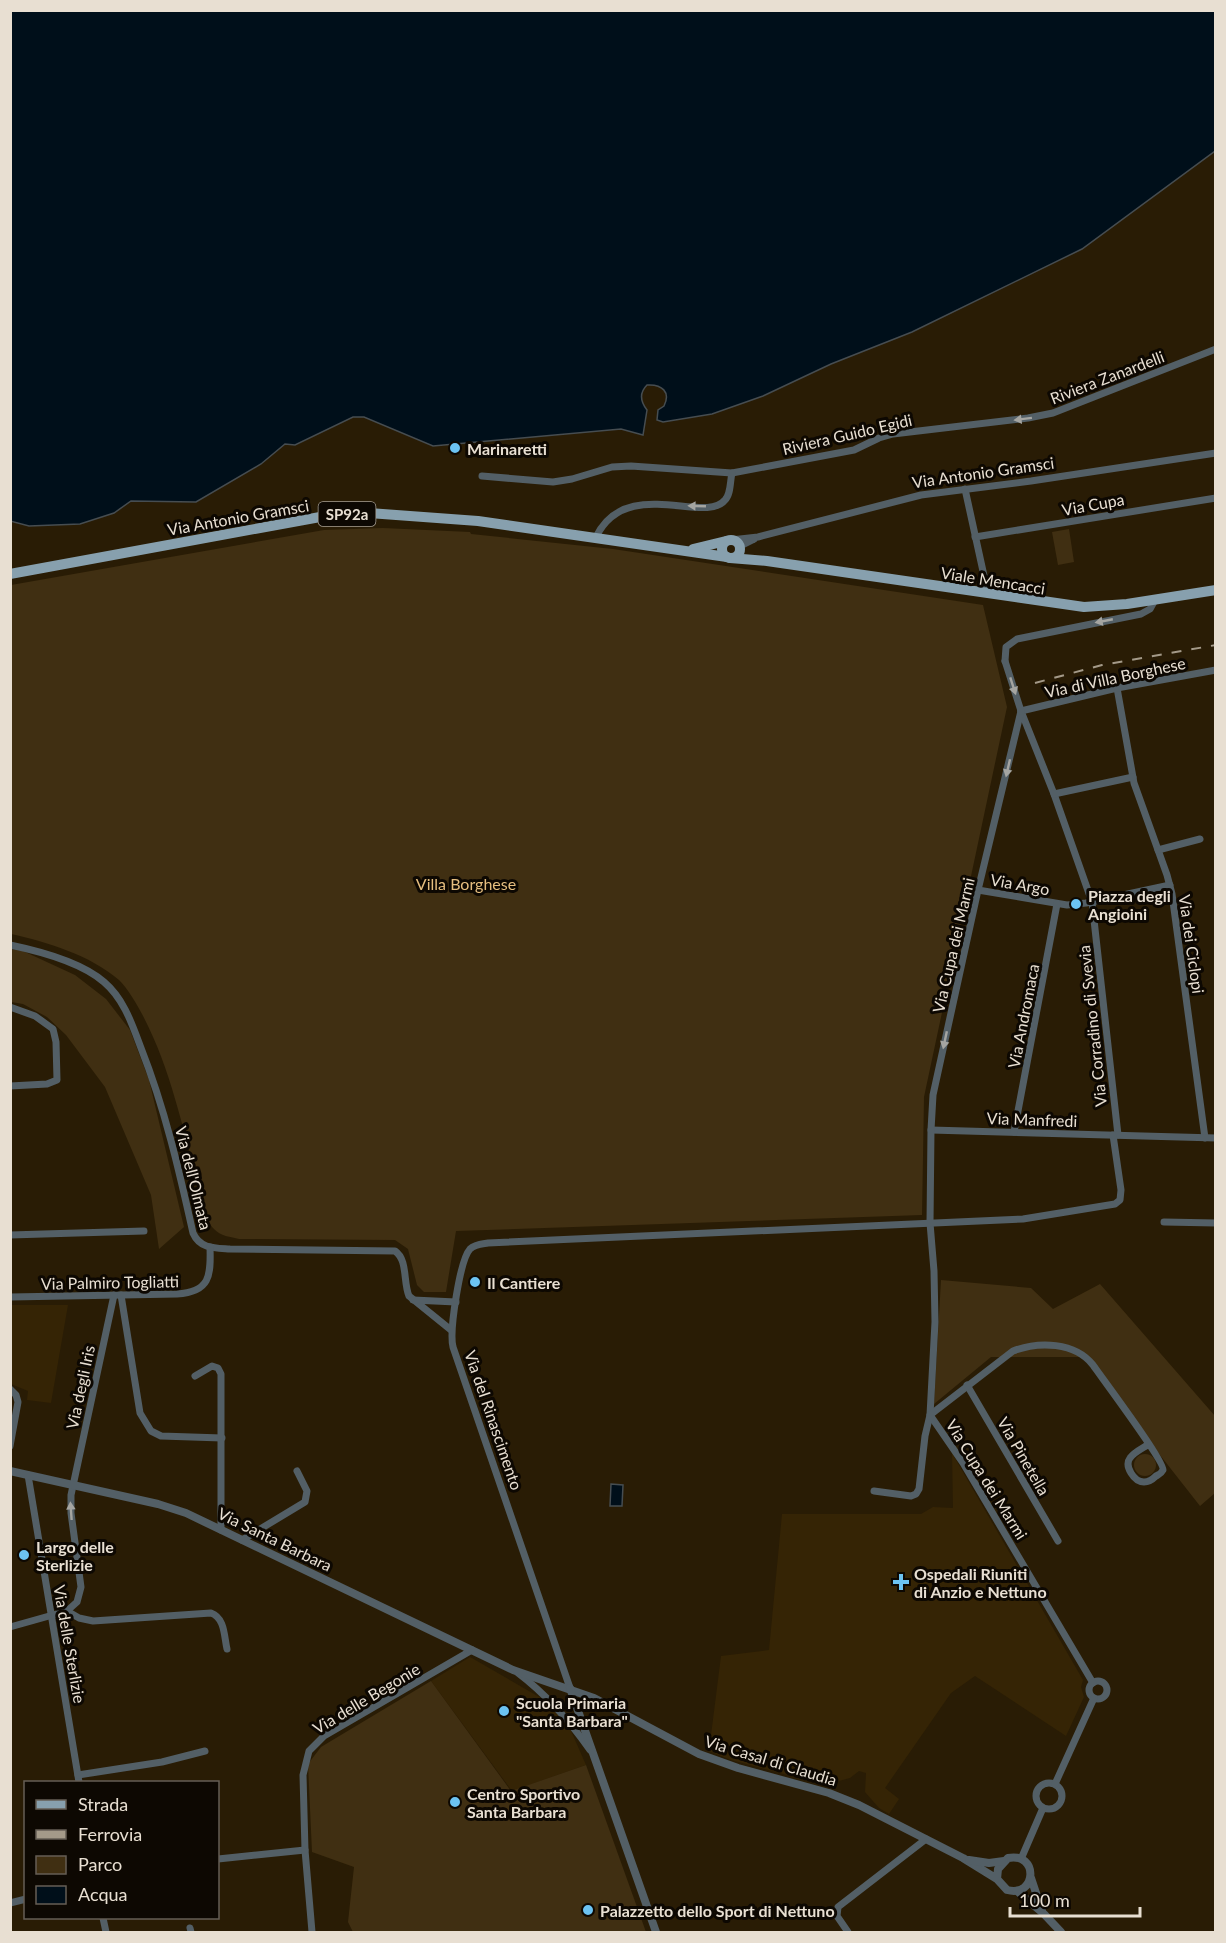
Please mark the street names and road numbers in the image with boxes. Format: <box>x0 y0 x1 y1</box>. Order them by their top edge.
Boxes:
street label: Riviera Zanardelli <box>1047 346 1167 408</box>
street label: Riviera Guido Egidi <box>780 410 914 458</box>
street label: Via Antonio Gramsci <box>911 453 1055 491</box>
street label: Via Cupa <box>1060 489 1126 519</box>
street label: Via Antonio Gramsci <box>166 495 310 539</box>
road number: SP92a <box>318 502 376 526</box>
street label: Viale Mencacci <box>939 562 1047 598</box>
street label: Via di Villa Borghese <box>1043 653 1187 701</box>
street label: Via Argo <box>989 869 1051 899</box>
street label: Via Cupa dei Marmi <box>928 876 978 1014</box>
street label: Via dei Ciclopi <box>1176 893 1208 995</box>
street label: Via Corradino di Svevia <box>1074 944 1110 1108</box>
street label: Via Andromaca <box>1004 962 1042 1070</box>
street label: Via Manfredi <box>986 1108 1078 1130</box>
street label: Via dell'Olmata <box>172 1124 216 1232</box>
street label: Via Palmiro Togliatti <box>41 1271 179 1293</box>
street label: Via degli Iris <box>62 1343 98 1431</box>
street label: Via del Rinascimento <box>461 1348 527 1492</box>
street label: Via Pinetella <box>994 1414 1054 1498</box>
street label: Via Cupa dei Marmi <box>942 1415 1032 1543</box>
street label: Via Santa Barbara <box>215 1503 335 1575</box>
street label: Via delle Sterlizie <box>50 1583 90 1705</box>
street label: Via delle Begonie <box>309 1659 423 1737</box>
street label: Via Casal di Claudia <box>703 1731 839 1789</box>

